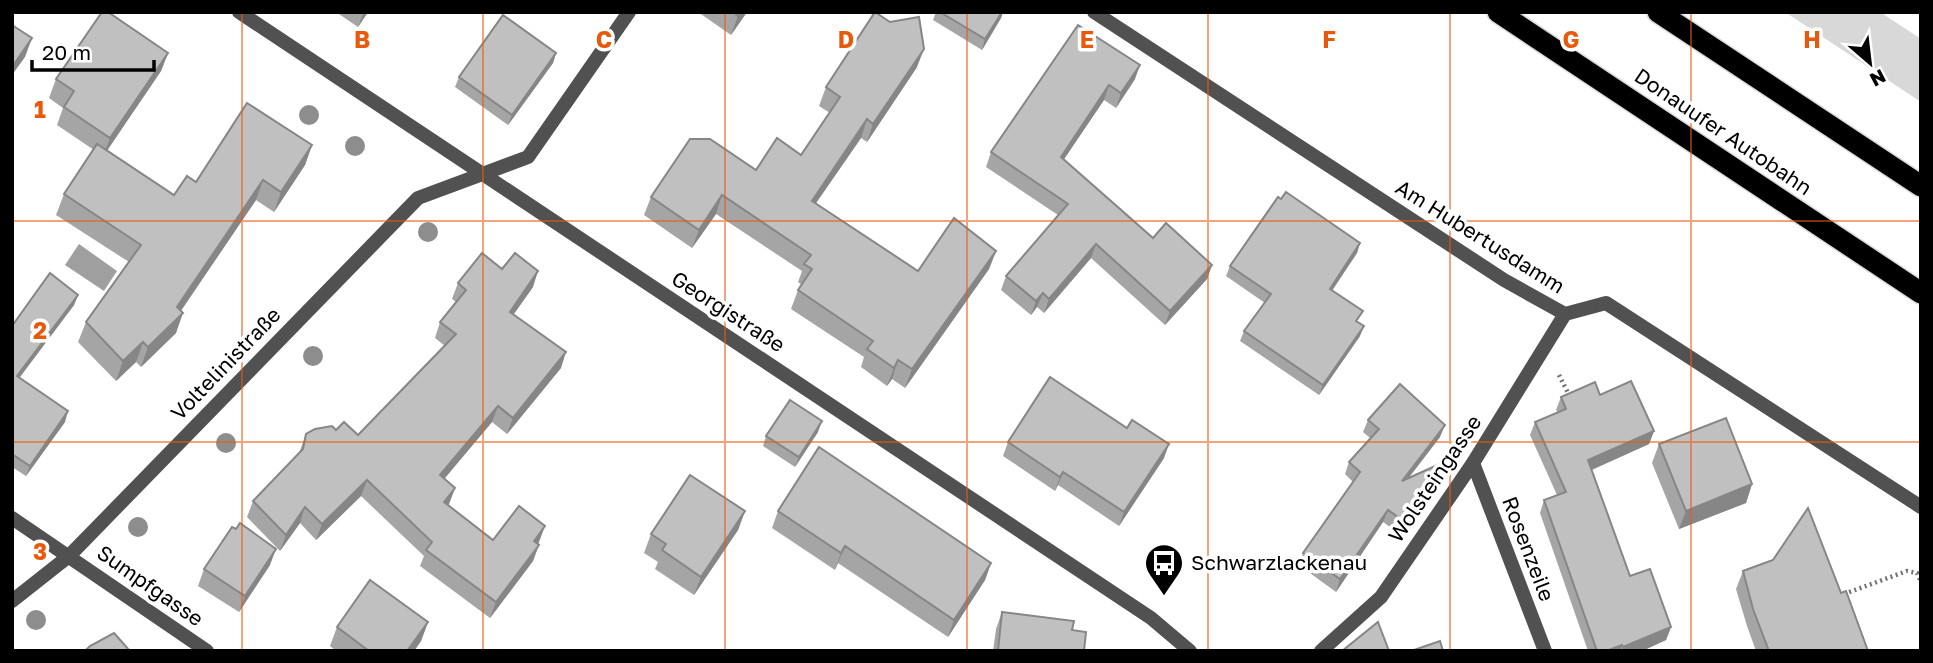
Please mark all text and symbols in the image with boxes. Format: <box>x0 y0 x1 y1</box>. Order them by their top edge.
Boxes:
text: B <box>354 25 370 53</box>
text: C <box>596 25 612 53</box>
text: D <box>838 25 854 53</box>
text: E <box>1080 25 1094 53</box>
text: F <box>1322 25 1336 53</box>
text: G <box>1563 25 1579 53</box>
text: H <box>1803 25 1821 53</box>
scale bar <box>32 28 154 72</box>
north arrow <box>1835 28 1905 98</box>
text: 20 m <box>42 39 91 65</box>
street label: Donauufer Autobahn <box>1630 62 1817 200</box>
text: N <box>1866 65 1890 92</box>
text: 1 <box>34 95 46 123</box>
street label: Am Hubertusdamm <box>1391 174 1570 299</box>
street label: Georgistraße <box>667 265 790 357</box>
street label: Voltelinistraße <box>165 301 286 425</box>
text: 2 <box>33 316 47 344</box>
street label: Wolsteingasse <box>1382 410 1486 547</box>
street label: Rosenzeile <box>1497 493 1561 605</box>
text: 3 <box>33 537 47 565</box>
street label: Sumpfgasse <box>92 539 209 631</box>
bus stop icon: Schwarzlackenau <box>1143 542 1185 597</box>
place label: Schwarzlackenau <box>1191 549 1367 575</box>

